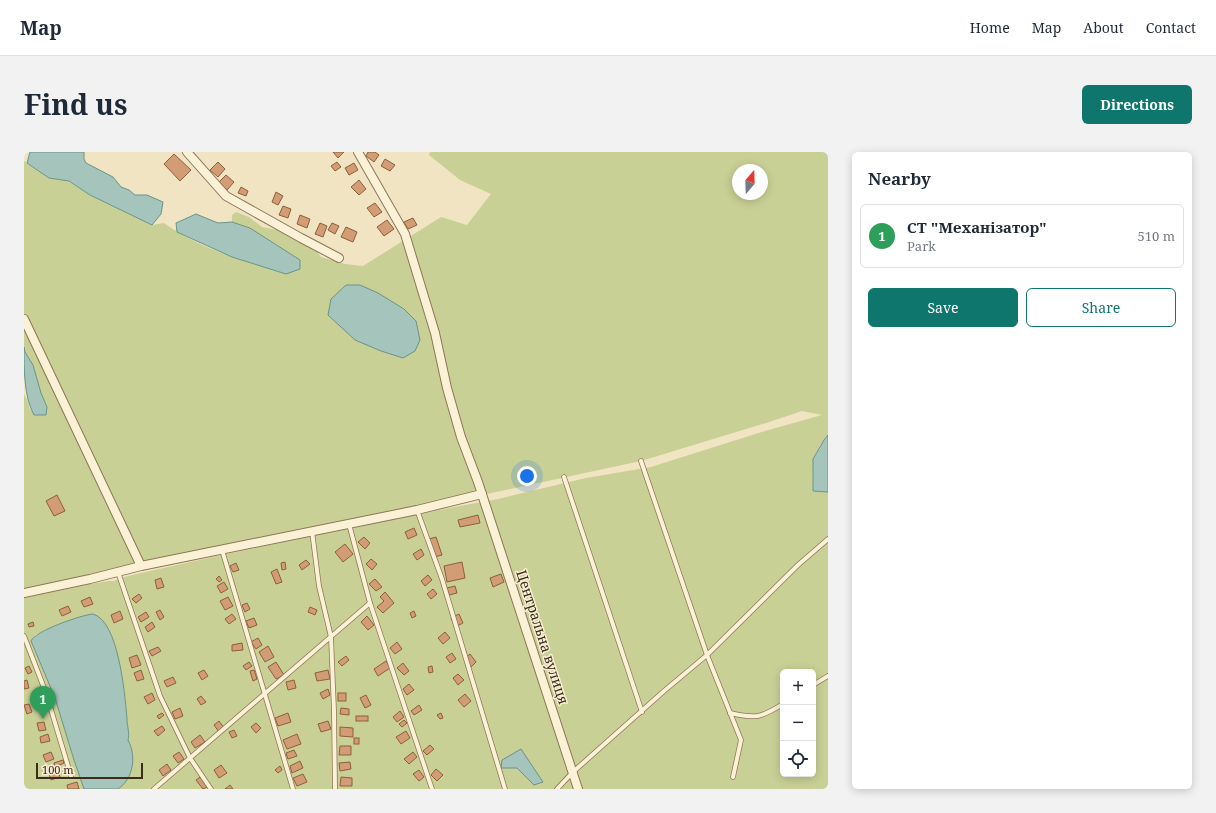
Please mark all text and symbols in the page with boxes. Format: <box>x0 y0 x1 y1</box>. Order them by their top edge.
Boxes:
text: Map <box>20 15 62 41</box>
text: Home <box>970 18 1010 37</box>
text: Map <box>1032 18 1061 37</box>
text: About <box>1083 18 1124 37</box>
text: Contact <box>1146 18 1196 37</box>
text: Find us <box>24 85 128 123</box>
button: Directions <box>1082 85 1192 124</box>
north arrow <box>732 164 768 200</box>
text: Nearby <box>868 167 931 190</box>
text: СТ "Механізатор" <box>907 217 1047 237</box>
text: 1 <box>878 227 886 245</box>
text: 510 m <box>1138 227 1175 245</box>
text: Park <box>907 237 936 255</box>
button: Save <box>868 288 1018 327</box>
button: Share <box>1026 288 1176 327</box>
your location <box>517 466 537 486</box>
street label: Центральна вулиця <box>512 567 574 707</box>
map controls <box>780 669 816 777</box>
button: + <box>780 669 816 705</box>
pin: 1 <box>30 686 56 719</box>
button: − <box>780 705 816 741</box>
button: locate <box>780 741 816 777</box>
scale bar <box>36 761 143 780</box>
text: 100 m <box>42 762 74 777</box>

